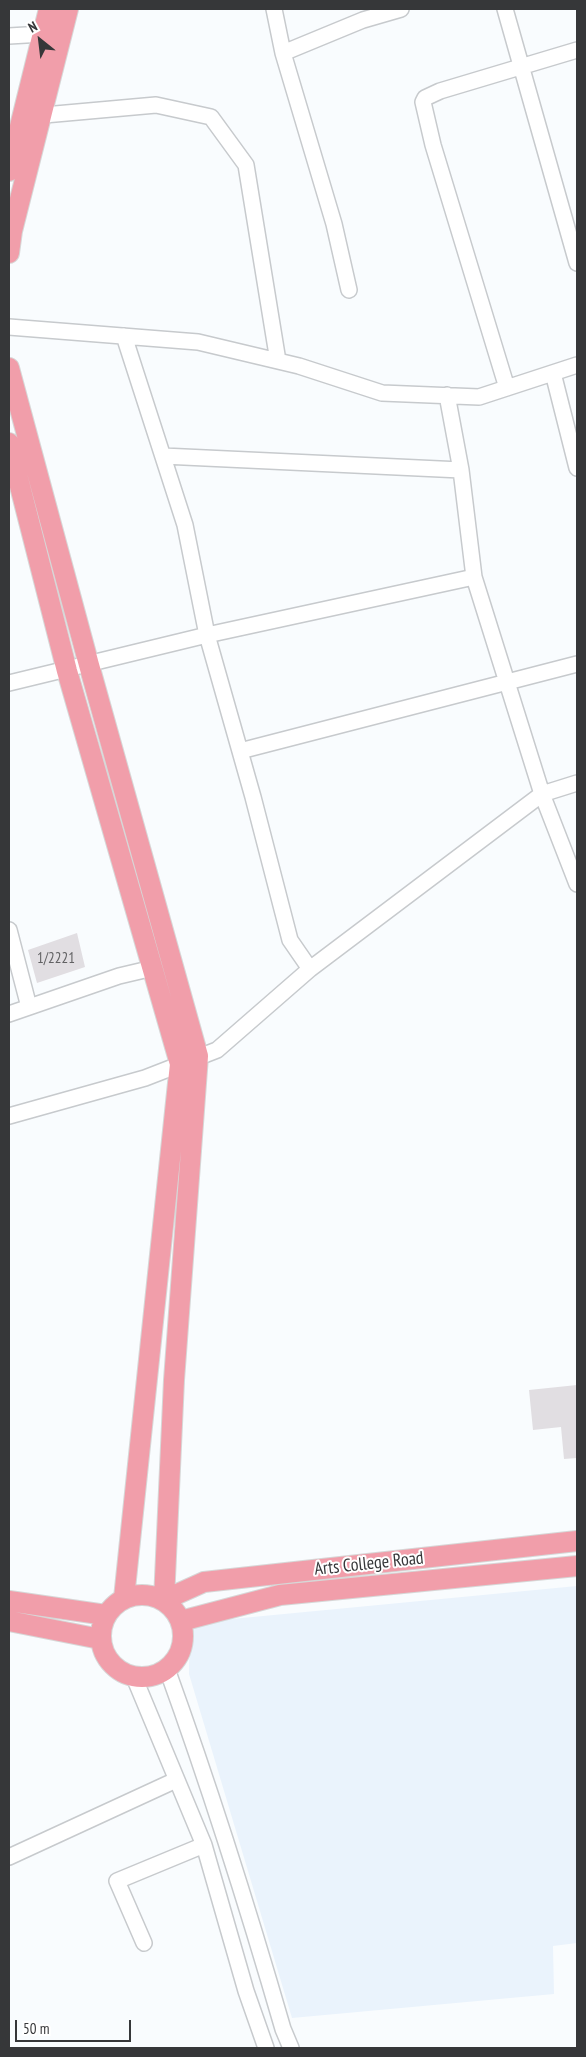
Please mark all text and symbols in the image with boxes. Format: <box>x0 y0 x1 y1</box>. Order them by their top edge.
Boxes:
north arrow <box>15 15 65 65</box>
text: N <box>25 17 40 37</box>
house number: 1/2221 <box>37 950 75 968</box>
street label: Arts College Road <box>313 1548 425 1580</box>
scale bar <box>18 2010 134 2042</box>
text: 50 m <box>23 2019 49 2038</box>

